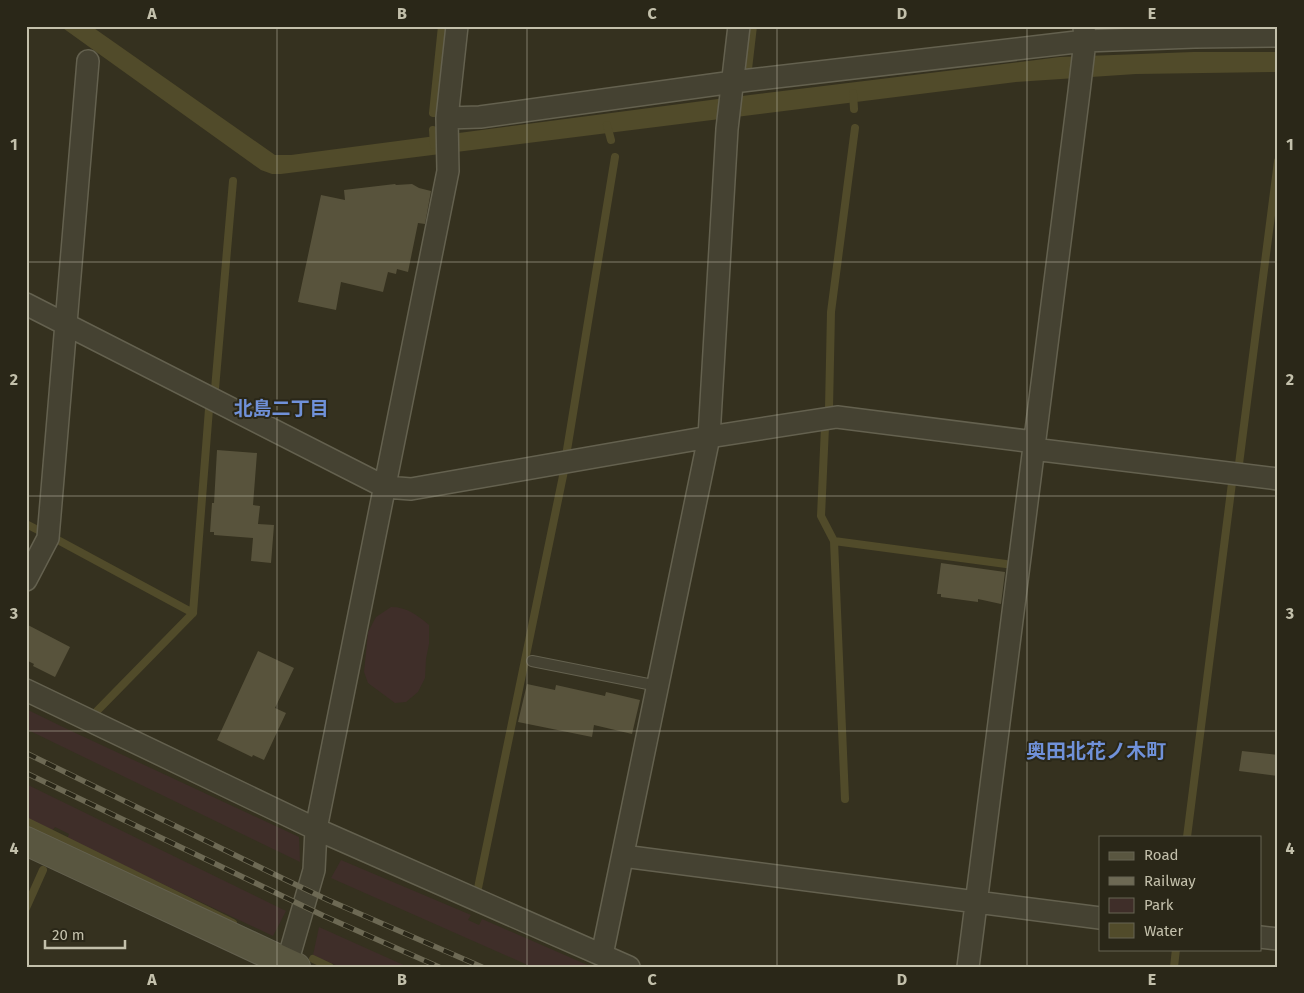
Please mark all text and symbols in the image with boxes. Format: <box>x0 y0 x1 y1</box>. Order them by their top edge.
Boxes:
text: A <box>146 4 157 23</box>
text: B <box>397 4 407 23</box>
text: C <box>647 4 657 23</box>
text: D <box>897 4 907 23</box>
text: E <box>1148 4 1156 23</box>
text: 1 <box>10 135 18 154</box>
text: 1 <box>1286 135 1294 154</box>
text: 2 <box>10 370 18 389</box>
text: 2 <box>1286 370 1294 389</box>
district label: 北島二丁目 <box>233 397 329 420</box>
text: 3 <box>9 604 18 623</box>
text: 3 <box>1285 604 1294 623</box>
district label: 奥田北花ノ木町 <box>1026 739 1166 763</box>
legend <box>1099 836 1262 950</box>
text: 4 <box>9 839 19 858</box>
text: 4 <box>1285 839 1295 858</box>
text: Road <box>1144 846 1179 864</box>
text: Railway <box>1144 872 1196 890</box>
text: Park <box>1144 896 1174 914</box>
scale bar <box>45 918 125 950</box>
text: Water <box>1144 922 1183 940</box>
text: 20 m <box>52 926 85 944</box>
text: A <box>146 970 157 989</box>
text: B <box>397 970 407 989</box>
text: C <box>647 970 657 989</box>
text: D <box>897 970 907 989</box>
text: E <box>1148 970 1156 989</box>

